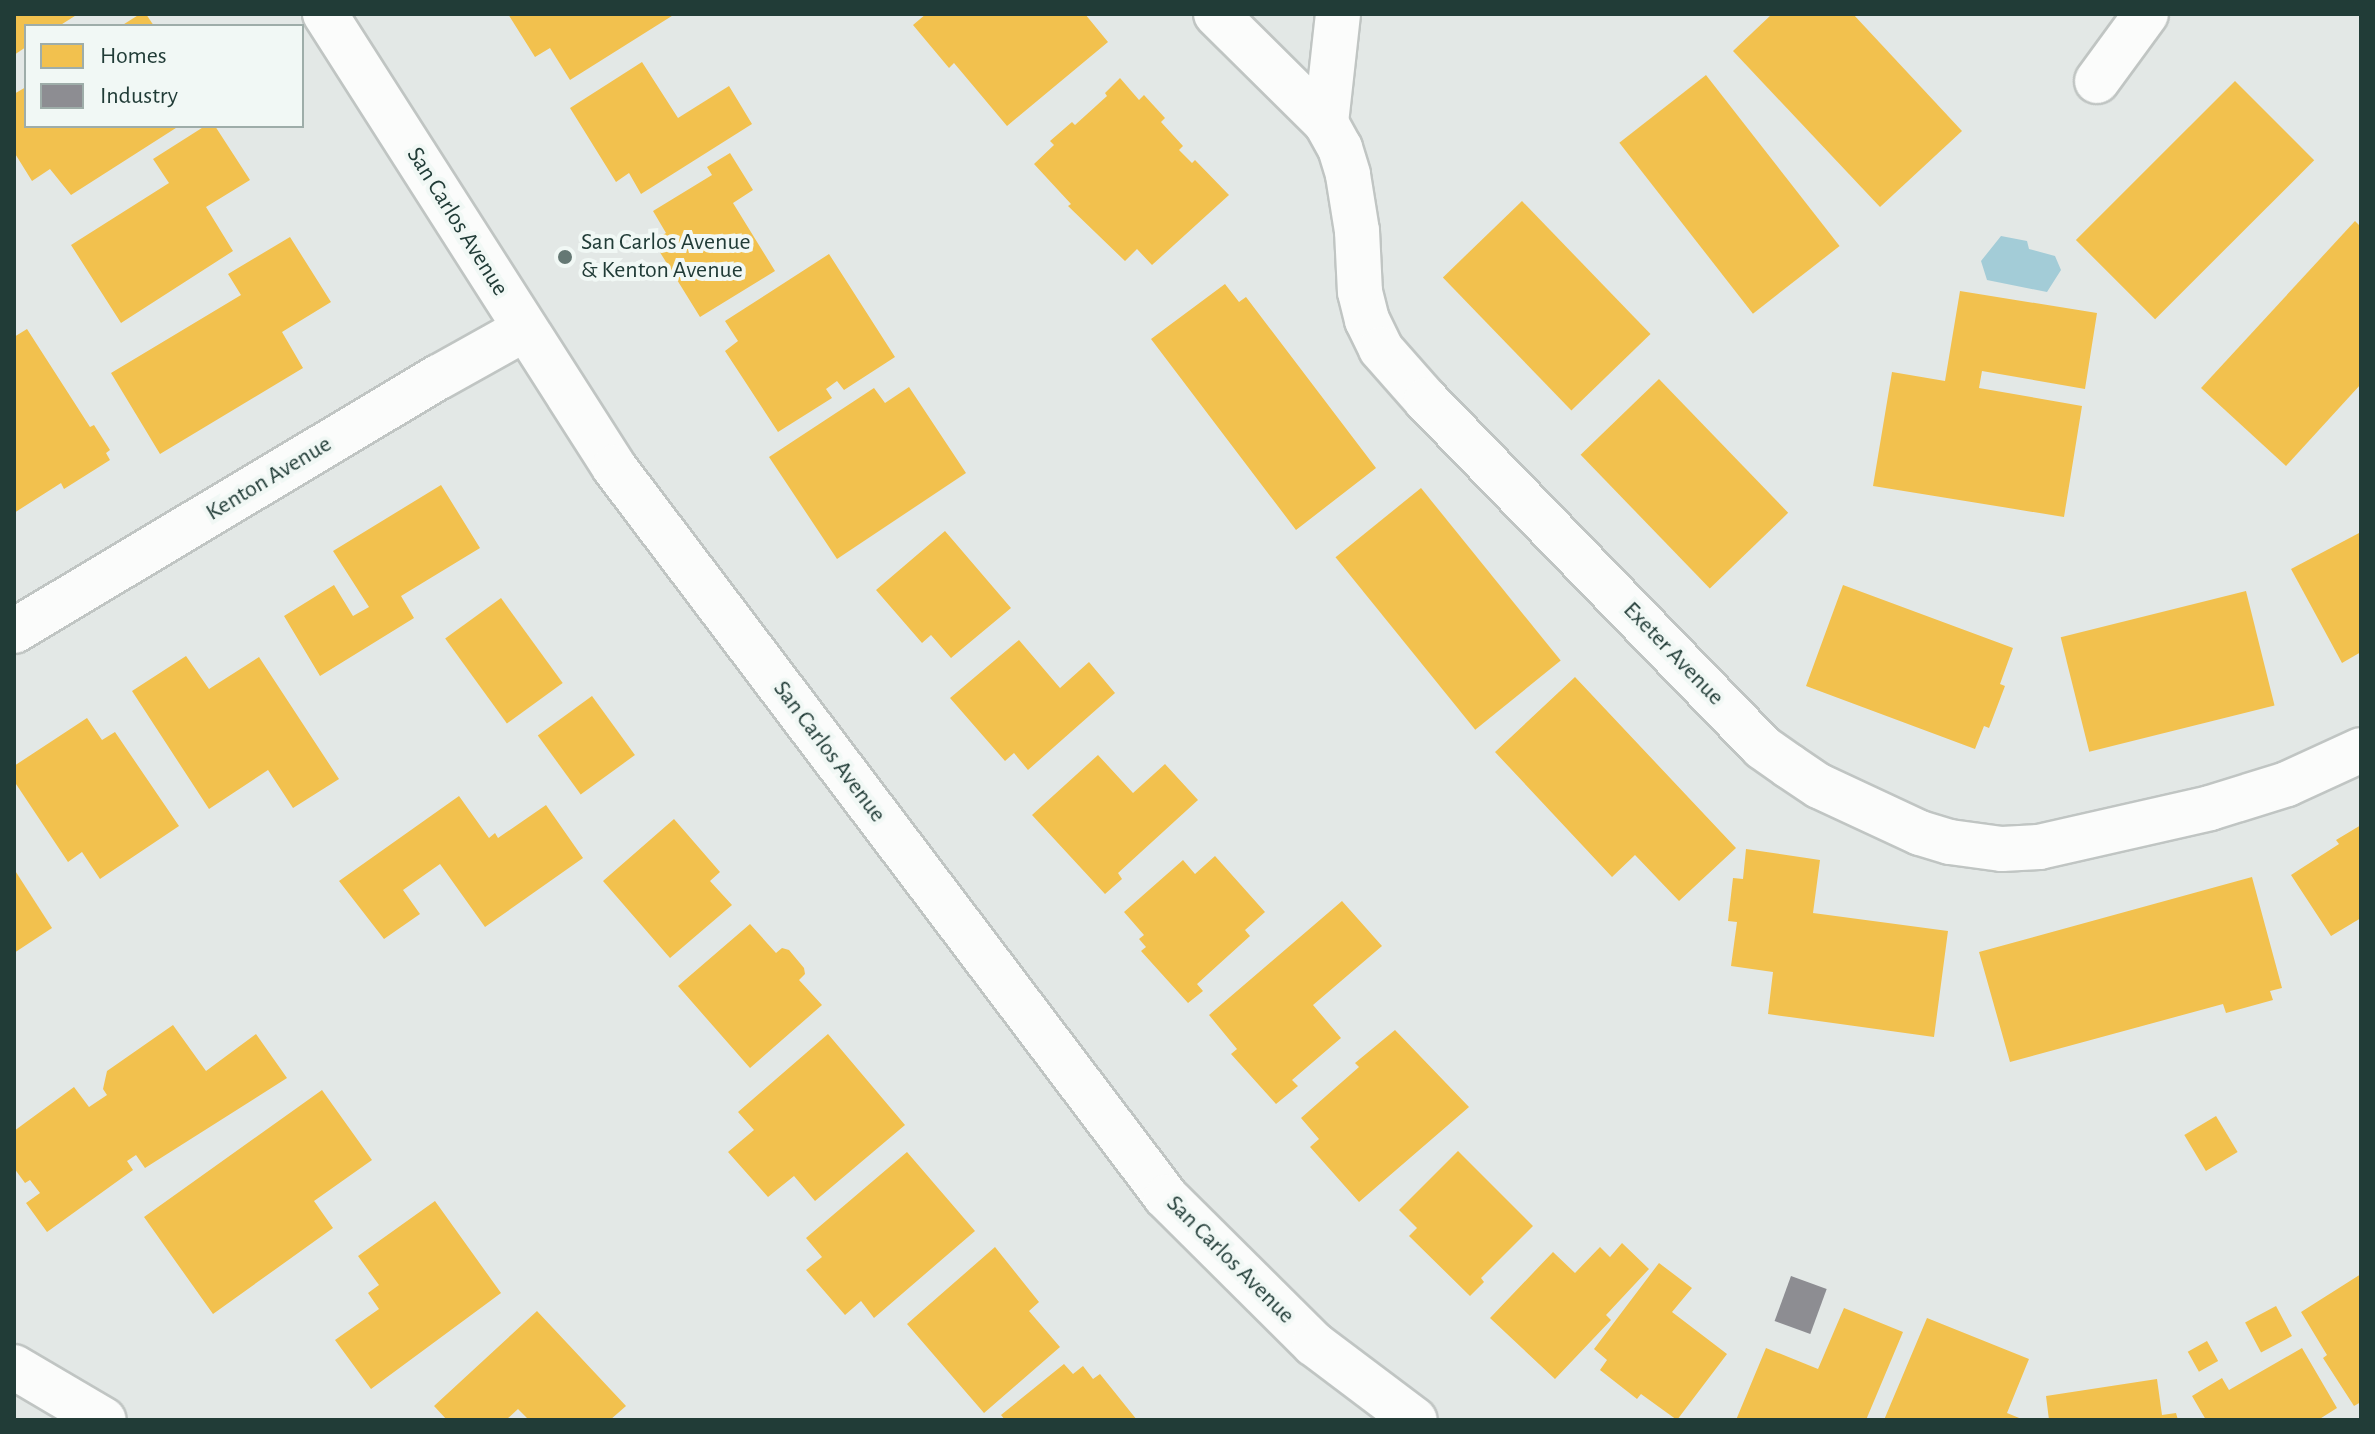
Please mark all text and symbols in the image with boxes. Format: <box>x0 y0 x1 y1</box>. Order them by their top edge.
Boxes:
legend <box>24 24 304 128</box>
text: Homes <box>100 44 167 68</box>
text: Industry <box>100 84 178 108</box>
street label: San Carlos Avenue <box>400 142 514 302</box>
place label: San Carlos Avenue & Kenton Avenue <box>581 229 751 285</box>
marker: San Carlos Avenue & Kenton Avenue <box>556 248 574 266</box>
street label: Kenton Avenue <box>201 430 337 528</box>
street label: Exeter Avenue <box>1617 596 1729 712</box>
street label: San Carlos Avenue <box>766 676 892 828</box>
street label: San Carlos Avenue <box>1160 1190 1300 1330</box>

